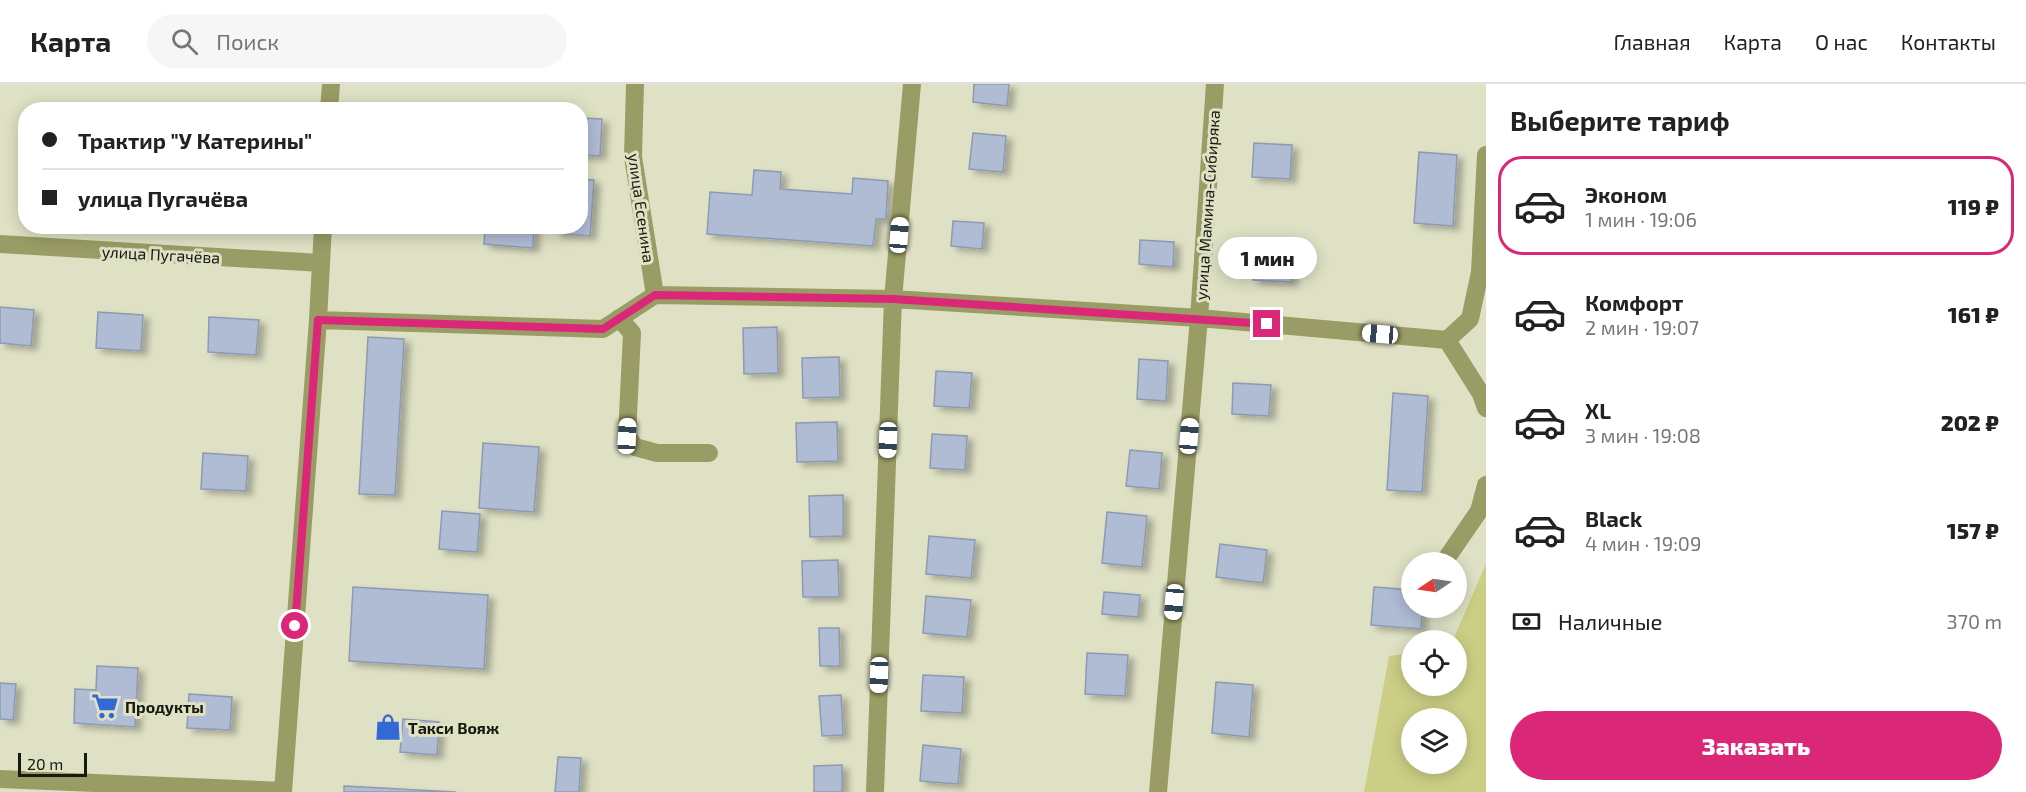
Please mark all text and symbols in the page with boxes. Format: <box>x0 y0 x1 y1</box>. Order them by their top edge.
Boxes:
search box <box>147 14 567 68</box>
text: Карта <box>30 24 111 58</box>
icon: search <box>168 25 201 58</box>
text: Поиск <box>216 28 279 54</box>
text: Главная <box>1614 29 1691 54</box>
text: Карта <box>1724 29 1782 54</box>
text: О нас <box>1815 29 1868 54</box>
text: Контакты <box>1901 29 1996 54</box>
text: Выберите тариф <box>1510 104 1730 136</box>
street label: улица Мамина-Сибиряка <box>1191 109 1224 301</box>
text: Трактир "У Катерины" <box>78 127 312 153</box>
street label: улица Есенина <box>624 152 659 264</box>
icon: car <box>1513 179 1567 233</box>
text: Эконом <box>1585 181 1667 207</box>
text: улица Пугачёва <box>78 185 248 211</box>
text: 119 ₽ <box>1948 193 1999 219</box>
text: 1 мин · 19:06 <box>1585 207 1697 231</box>
car <box>888 216 910 254</box>
callout: 1 мин <box>1218 237 1316 279</box>
street label: улица Пугачёва <box>101 241 221 268</box>
text: 1 мин <box>1240 246 1295 270</box>
icon: car <box>1513 287 1567 341</box>
text: Комфорт <box>1585 289 1683 315</box>
text: 161 ₽ <box>1948 301 1999 327</box>
route end <box>1253 310 1280 337</box>
text: 2 мин · 19:07 <box>1585 315 1699 339</box>
car <box>1361 323 1399 345</box>
icon: car <box>1513 395 1567 449</box>
text: XL <box>1585 397 1611 423</box>
text: 202 ₽ <box>1941 409 1999 435</box>
car <box>1178 417 1200 455</box>
car <box>617 418 637 454</box>
car <box>878 422 898 458</box>
text: 3 мин · 19:08 <box>1585 423 1701 447</box>
icon: car <box>1513 503 1567 557</box>
text: Black <box>1585 505 1642 531</box>
text: 157 ₽ <box>1947 517 1999 543</box>
text: 4 мин · 19:09 <box>1585 531 1701 555</box>
north arrow <box>1401 552 1467 618</box>
map controls <box>1401 552 1467 774</box>
car <box>1163 583 1185 621</box>
icon: cash <box>1510 605 1543 638</box>
text: Наличные <box>1558 608 1662 634</box>
text: 370 m <box>1947 609 2002 633</box>
route start <box>281 612 308 639</box>
button: locate <box>1401 630 1467 696</box>
car <box>869 657 889 693</box>
supermarket icon: Продукты <box>90 691 120 721</box>
place label: Продукты <box>125 697 204 716</box>
button: layers <box>1401 708 1467 774</box>
button: Заказать <box>1510 711 2002 780</box>
shop icon: Такси Вояж <box>373 712 403 742</box>
place label: Такси Вояж <box>408 718 499 737</box>
scale bar <box>18 750 87 778</box>
text: 20 m <box>27 754 63 773</box>

